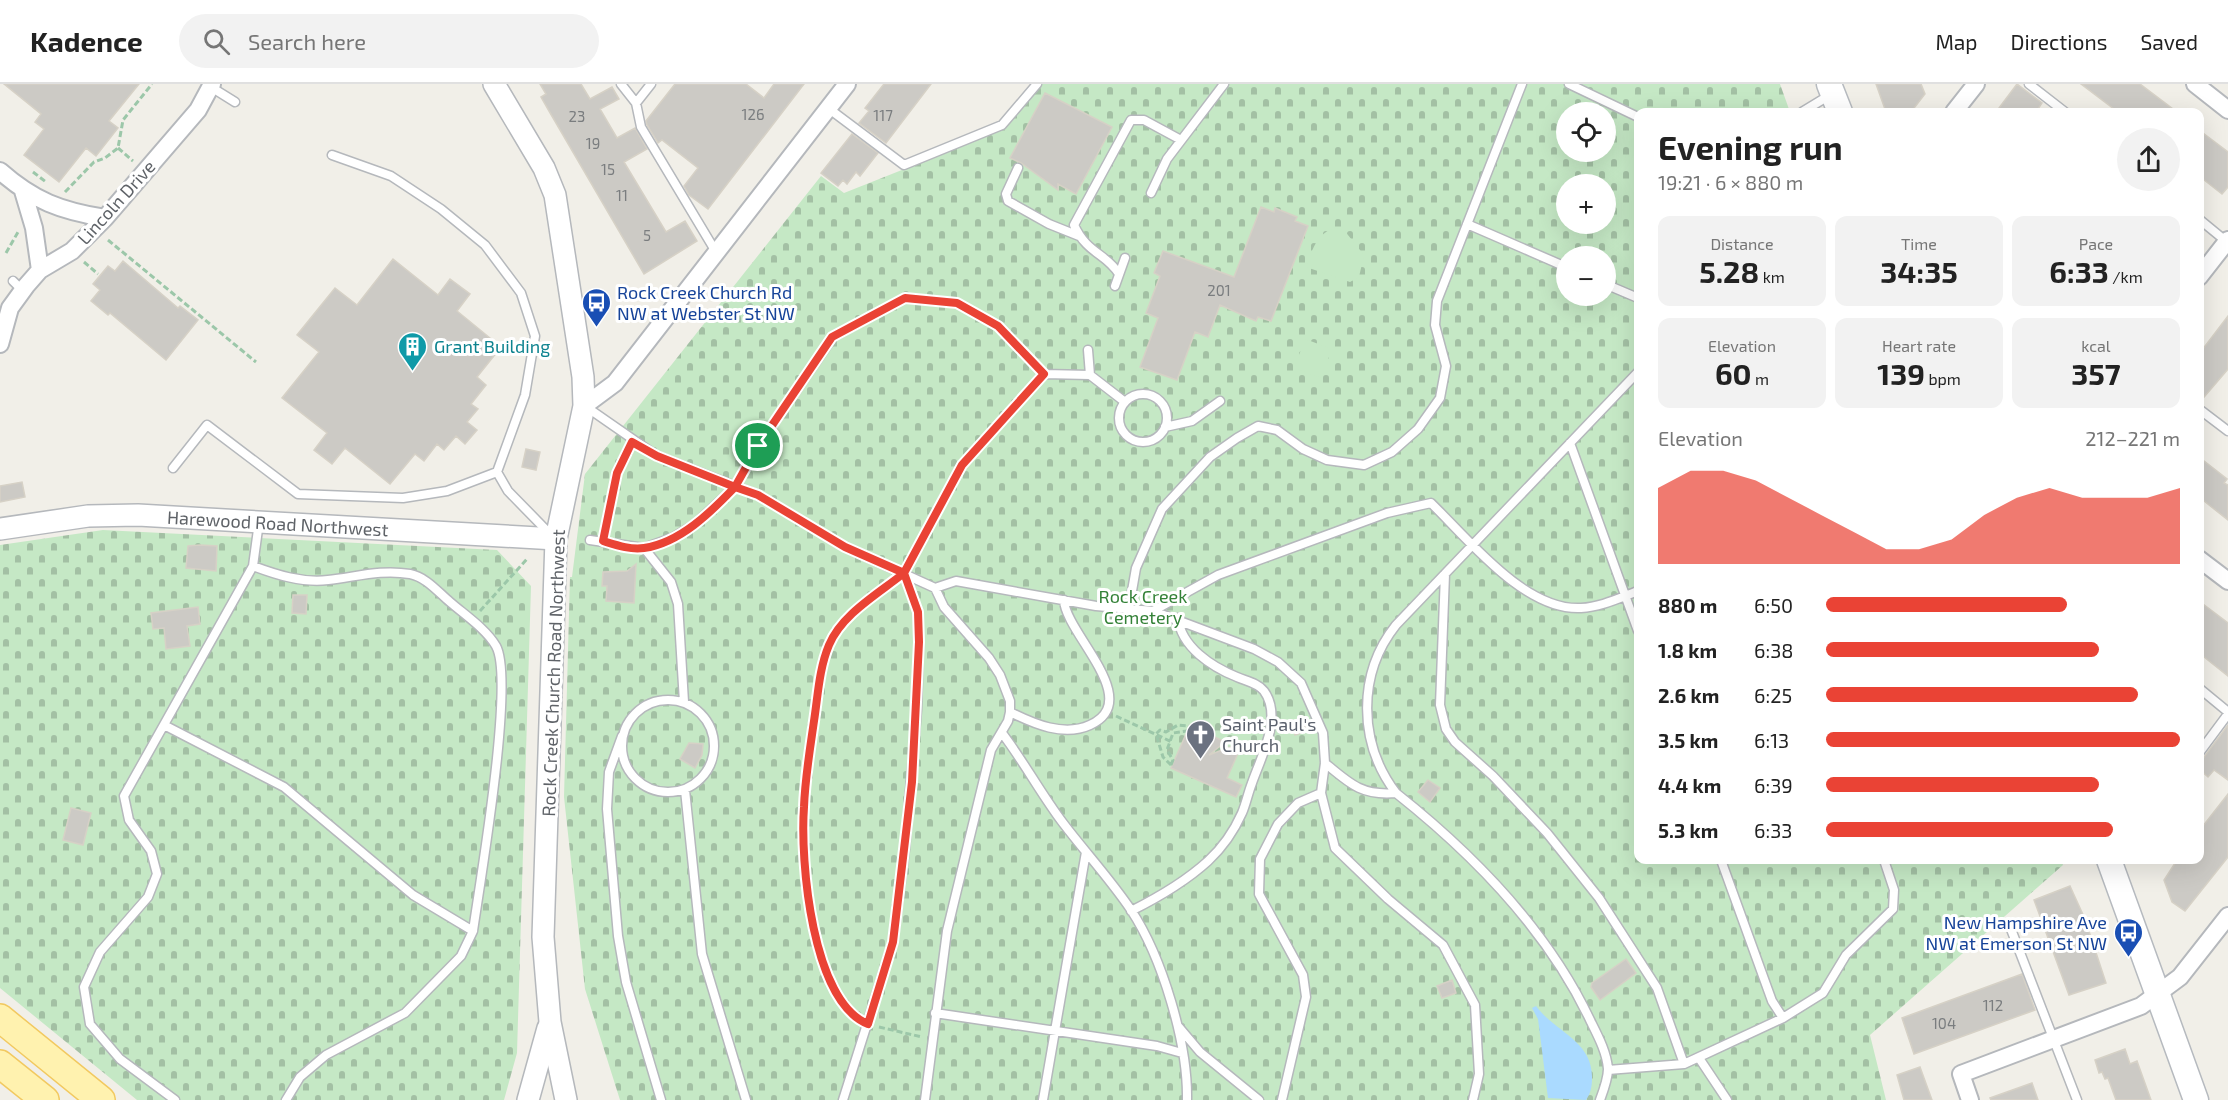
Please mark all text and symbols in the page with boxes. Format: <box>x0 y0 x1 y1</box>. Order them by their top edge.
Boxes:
search box <box>179 14 599 68</box>
text: Kadence <box>30 24 143 58</box>
icon: search <box>200 25 233 58</box>
text: Search here <box>248 28 366 54</box>
text: Map <box>1935 29 1978 54</box>
text: Directions <box>2011 29 2107 54</box>
text: Saved <box>2140 29 2198 54</box>
map controls <box>1556 102 1616 306</box>
button: locate <box>1556 102 1616 162</box>
house number: 126 <box>742 105 764 123</box>
house number: 117 <box>873 106 893 124</box>
house number: 23 <box>569 107 585 125</box>
text: Evening run <box>1658 127 1843 167</box>
button: share <box>2117 128 2180 191</box>
house number: 19 <box>586 134 600 152</box>
street label: Lincoln Drive <box>72 155 160 249</box>
house number: 15 <box>601 160 615 178</box>
text: 19:21 · 6 × 880 m <box>1658 170 1803 194</box>
button: + <box>1556 174 1616 234</box>
house number: 11 <box>616 186 628 204</box>
house number: 5 <box>643 226 651 244</box>
text: Distance <box>1710 234 1774 253</box>
text: Time <box>1901 234 1937 253</box>
text: Pace <box>2079 234 2113 253</box>
button: − <box>1556 246 1616 306</box>
text: 5.28 <box>1699 253 1759 289</box>
text: 34:35 <box>1880 253 1958 289</box>
text: 6:33 <box>2049 253 2109 289</box>
text: km <box>1759 267 1785 286</box>
text: /km <box>2109 267 2143 286</box>
place label: Rock Creek Church Rd NW at Webster St NW <box>617 281 795 324</box>
house number: 201 <box>1207 281 1231 299</box>
bus stop icon: Rock Creek Church Rd NW at Webster St NW <box>580 286 612 328</box>
building icon: Grant Building <box>397 330 429 372</box>
place label: Grant Building <box>434 335 550 357</box>
text: Elevation <box>1708 336 1776 355</box>
text: Heart rate <box>1882 336 1956 355</box>
text: kcal <box>2081 336 2111 355</box>
text: 60 <box>1715 355 1752 391</box>
text: 139 <box>1877 355 1925 391</box>
text: 357 <box>2071 355 2121 391</box>
text: m <box>1752 369 1769 388</box>
text: bpm <box>1925 369 1961 388</box>
pin <box>732 420 783 471</box>
text: Elevation <box>1658 426 1743 450</box>
text: 212–221 m <box>2085 426 2180 450</box>
icon: arrive <box>741 429 774 462</box>
street label: Harewood Road Northwest <box>167 506 389 540</box>
street label: Rock Creek Church Road Northwest <box>537 529 569 817</box>
park label: Rock Creek Cemetery <box>1099 585 1187 628</box>
text: 880 m <box>1658 593 1717 617</box>
text: 6:50 <box>1754 593 1793 617</box>
text: 1.8 km <box>1658 638 1717 662</box>
text: 6:38 <box>1754 638 1793 662</box>
text: 2.6 km <box>1658 683 1719 707</box>
text: 6:25 <box>1754 683 1792 707</box>
place label: Saint Paul's Church <box>1222 713 1316 756</box>
church icon: Saint Paul's Church <box>1185 718 1217 760</box>
text: 3.5 km <box>1658 728 1718 752</box>
text: 6:13 <box>1754 728 1789 752</box>
text: 4.4 km <box>1658 773 1721 797</box>
text: 6:39 <box>1754 773 1793 797</box>
text: 5.3 km <box>1658 818 1718 842</box>
text: 6:33 <box>1754 818 1792 842</box>
place label: New Hampshire Ave NW at Emerson St NW <box>1926 911 2107 954</box>
bus stop icon: New Hampshire Ave NW at Emerson St NW <box>2112 916 2144 958</box>
house number: 112 <box>1983 996 2003 1014</box>
house number: 104 <box>1932 1014 1956 1032</box>

